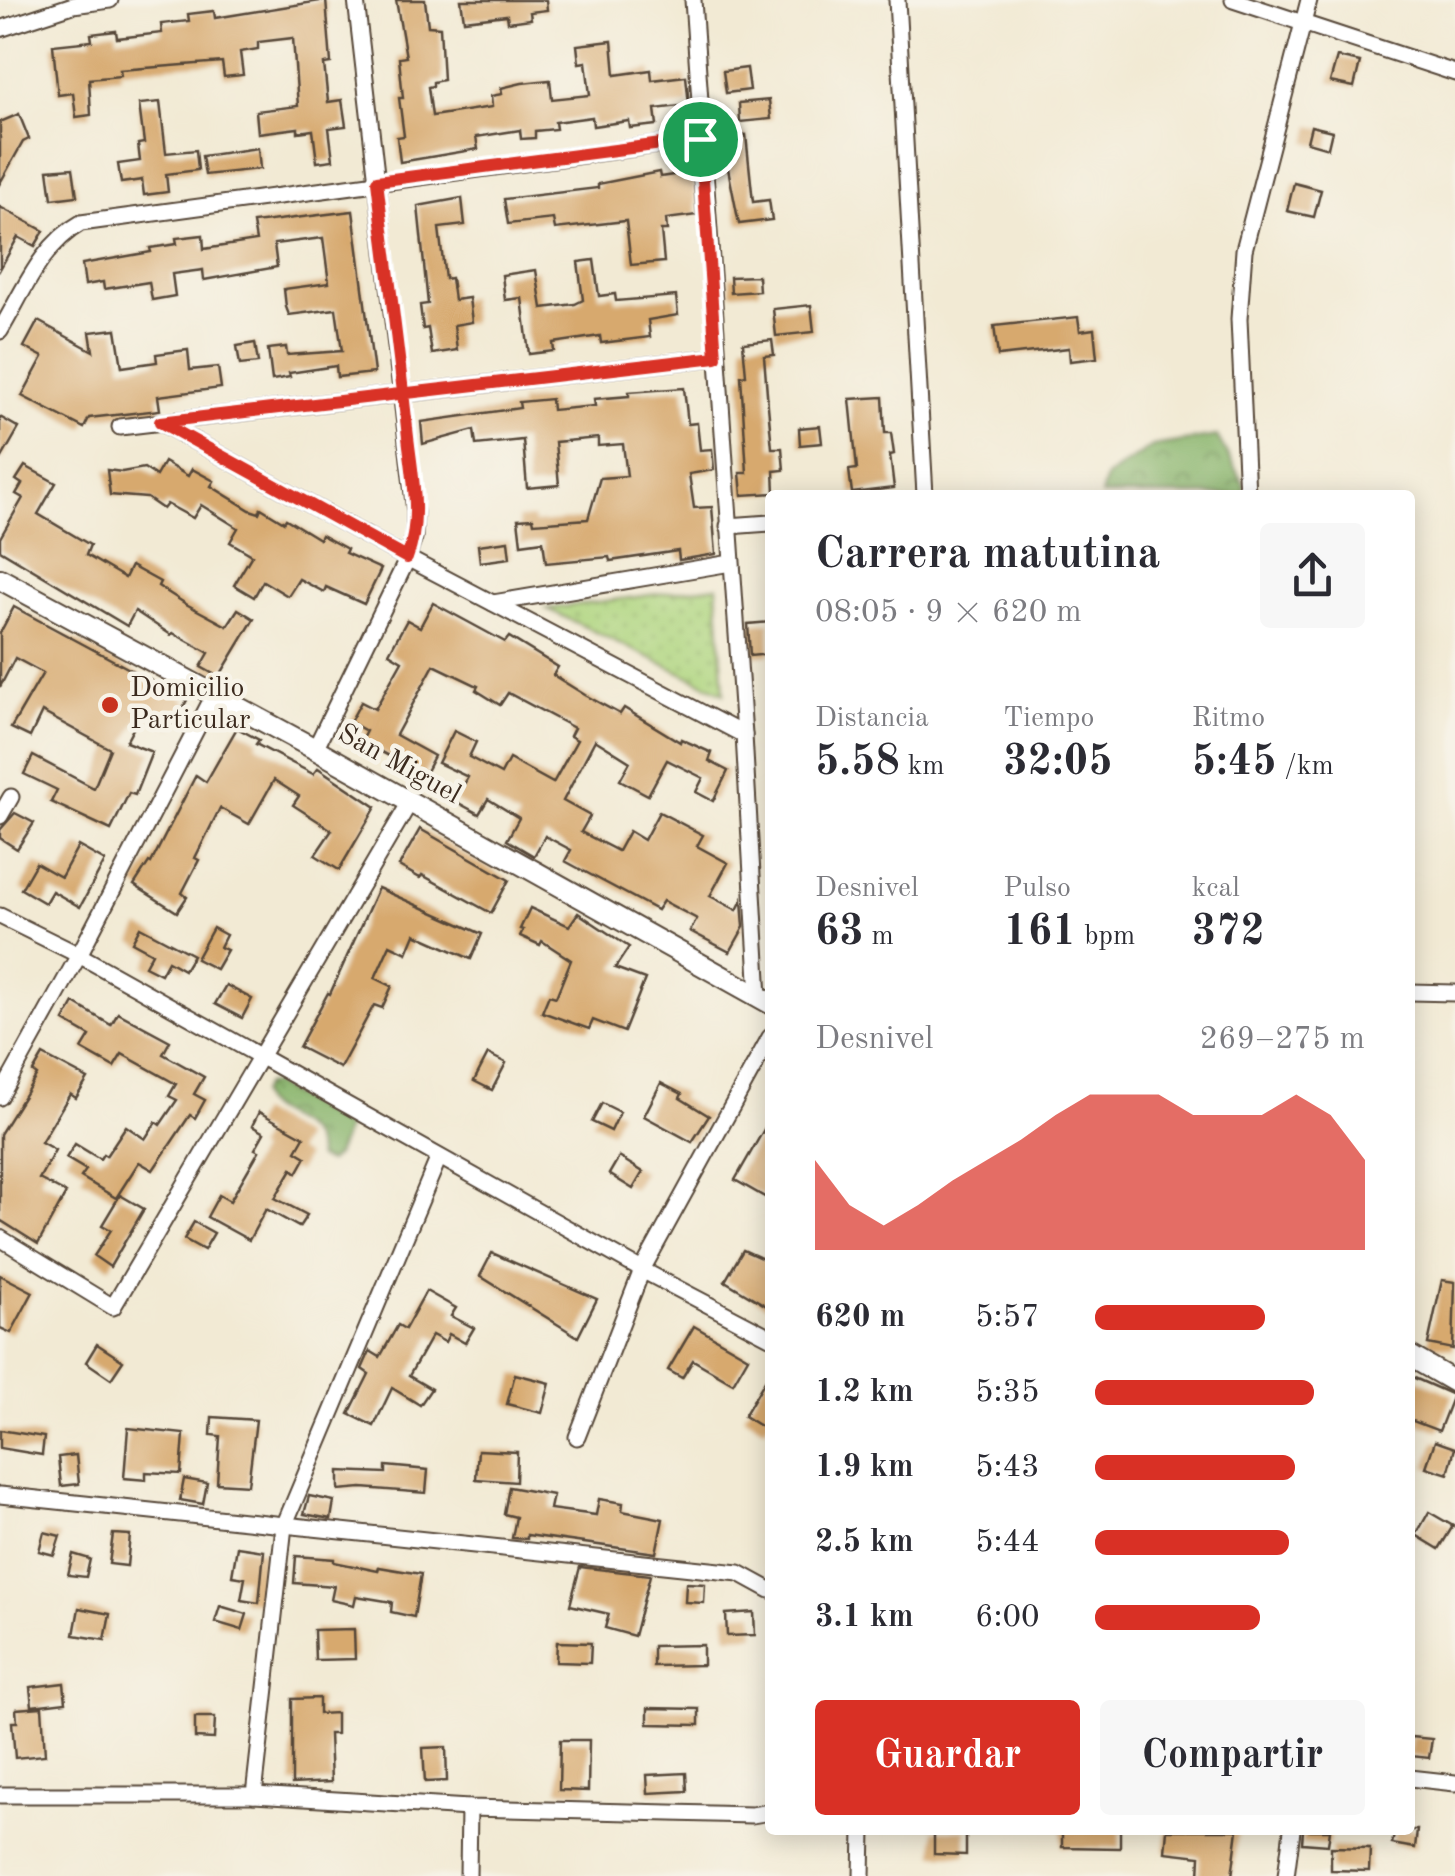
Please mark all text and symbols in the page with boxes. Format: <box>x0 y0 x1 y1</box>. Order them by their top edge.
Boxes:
pin <box>658 97 743 182</box>
icon: arrive <box>673 112 728 167</box>
button: share <box>1260 523 1365 628</box>
text: Carrera matutina <box>815 533 1160 578</box>
text: 08:05 · 9 × 620 m <box>815 597 1082 629</box>
place label: Domicilio Particular <box>130 675 251 735</box>
marker: Domicilio Particular <box>99 694 121 716</box>
text: Distancia <box>815 705 929 733</box>
text: Tiempo <box>1003 705 1094 733</box>
text: Ritmo <box>1192 705 1265 733</box>
street label: San Miguel <box>333 720 465 810</box>
text: 5.58 <box>815 742 900 784</box>
text: 32:05 <box>1003 742 1113 784</box>
text: 5:45 <box>1192 742 1277 784</box>
text: km <box>900 753 944 781</box>
text: /km <box>1277 753 1334 781</box>
text: Desnivel <box>815 875 919 903</box>
text: Pulso <box>1003 875 1071 903</box>
text: kcal <box>1192 875 1240 903</box>
text: 63 <box>815 912 864 954</box>
text: 161 <box>1003 912 1076 954</box>
text: 372 <box>1192 912 1265 954</box>
text: m <box>864 923 894 951</box>
text: bpm <box>1076 923 1135 951</box>
text: Desnivel <box>815 1024 933 1056</box>
text: 269–275 m <box>1199 1024 1365 1056</box>
text: 620 m <box>815 1302 905 1334</box>
text: 5:57 <box>975 1302 1040 1334</box>
text: 1.2 km <box>815 1377 914 1409</box>
text: 5:35 <box>975 1377 1040 1409</box>
text: 1.9 km <box>815 1452 914 1484</box>
text: 5:43 <box>975 1452 1040 1484</box>
text: 2.5 km <box>815 1527 914 1559</box>
text: 5:44 <box>975 1527 1040 1559</box>
text: 3.1 km <box>815 1602 914 1634</box>
text: 6:00 <box>975 1602 1040 1634</box>
button: Guardar <box>815 1700 1080 1815</box>
button: Compartir <box>1100 1700 1365 1815</box>

